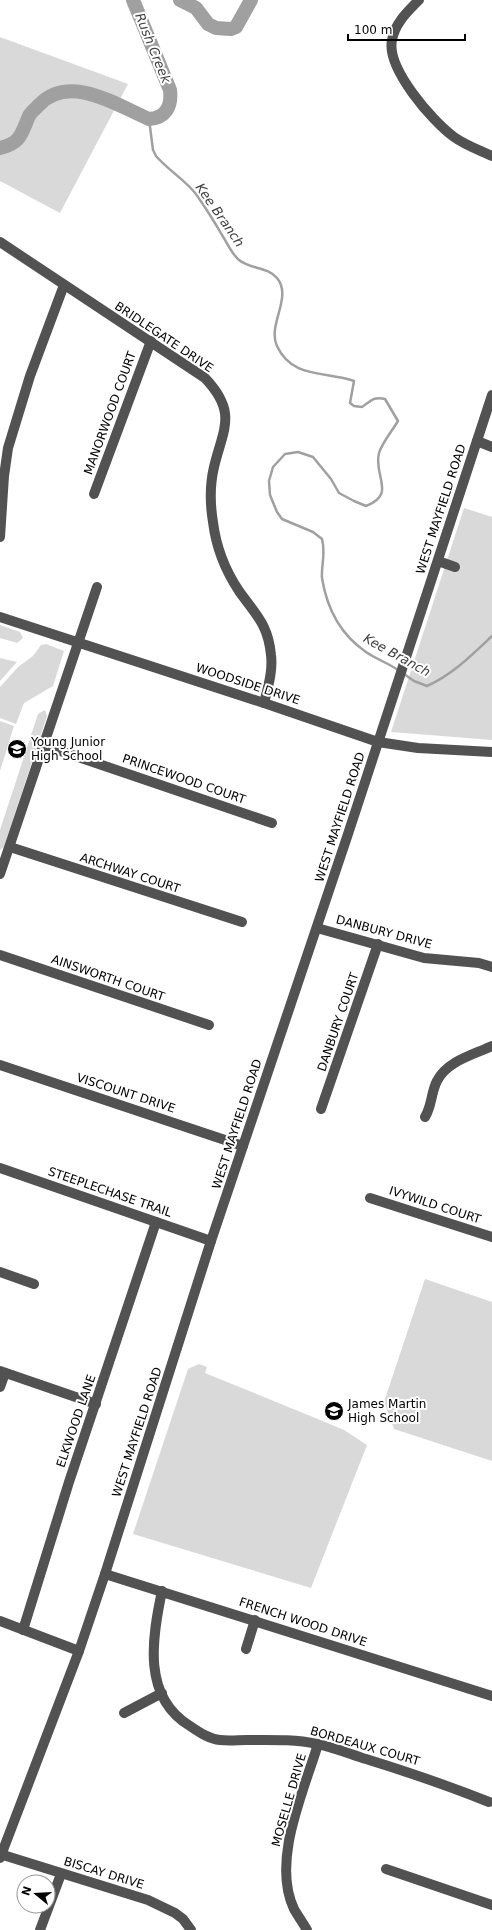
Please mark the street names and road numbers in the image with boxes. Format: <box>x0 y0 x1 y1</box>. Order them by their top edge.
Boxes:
street label: BRIDLEGATE DRIVE <box>112 299 216 375</box>
street label: MANORWOOD COURT <box>81 349 139 477</box>
street label: WEST MAYFIELD ROAD <box>413 442 469 576</box>
street label: WOODSIDE DRIVE <box>194 661 302 707</box>
street label: WEST MAYFIELD ROAD <box>312 750 368 884</box>
street label: PRINCEWOOD COURT <box>121 751 248 807</box>
street label: ARCHWAY COURT <box>78 850 182 896</box>
street label: DANBURY DRIVE <box>334 912 434 952</box>
street label: AINSWORTH COURT <box>50 952 167 1004</box>
street label: DANBURY COURT <box>315 970 362 1073</box>
street label: WEST MAYFIELD ROAD <box>209 1057 265 1191</box>
street label: VISCOUNT DRIVE <box>75 1070 177 1116</box>
street label: STEEPLECHASE TRAIL <box>46 1164 174 1220</box>
street label: IVYWILD COURT <box>387 1184 483 1227</box>
street label: WEST MAYFIELD ROAD <box>109 1365 165 1499</box>
street label: ELKWOOD LANE <box>54 1373 98 1469</box>
street label: FRENCH WOOD DRIVE <box>237 1595 369 1649</box>
street label: BORDEAUX COURT <box>309 1724 422 1768</box>
street label: MOSELLE DRIVE <box>269 1752 309 1848</box>
street label: BISCAY DRIVE <box>62 1854 146 1892</box>

